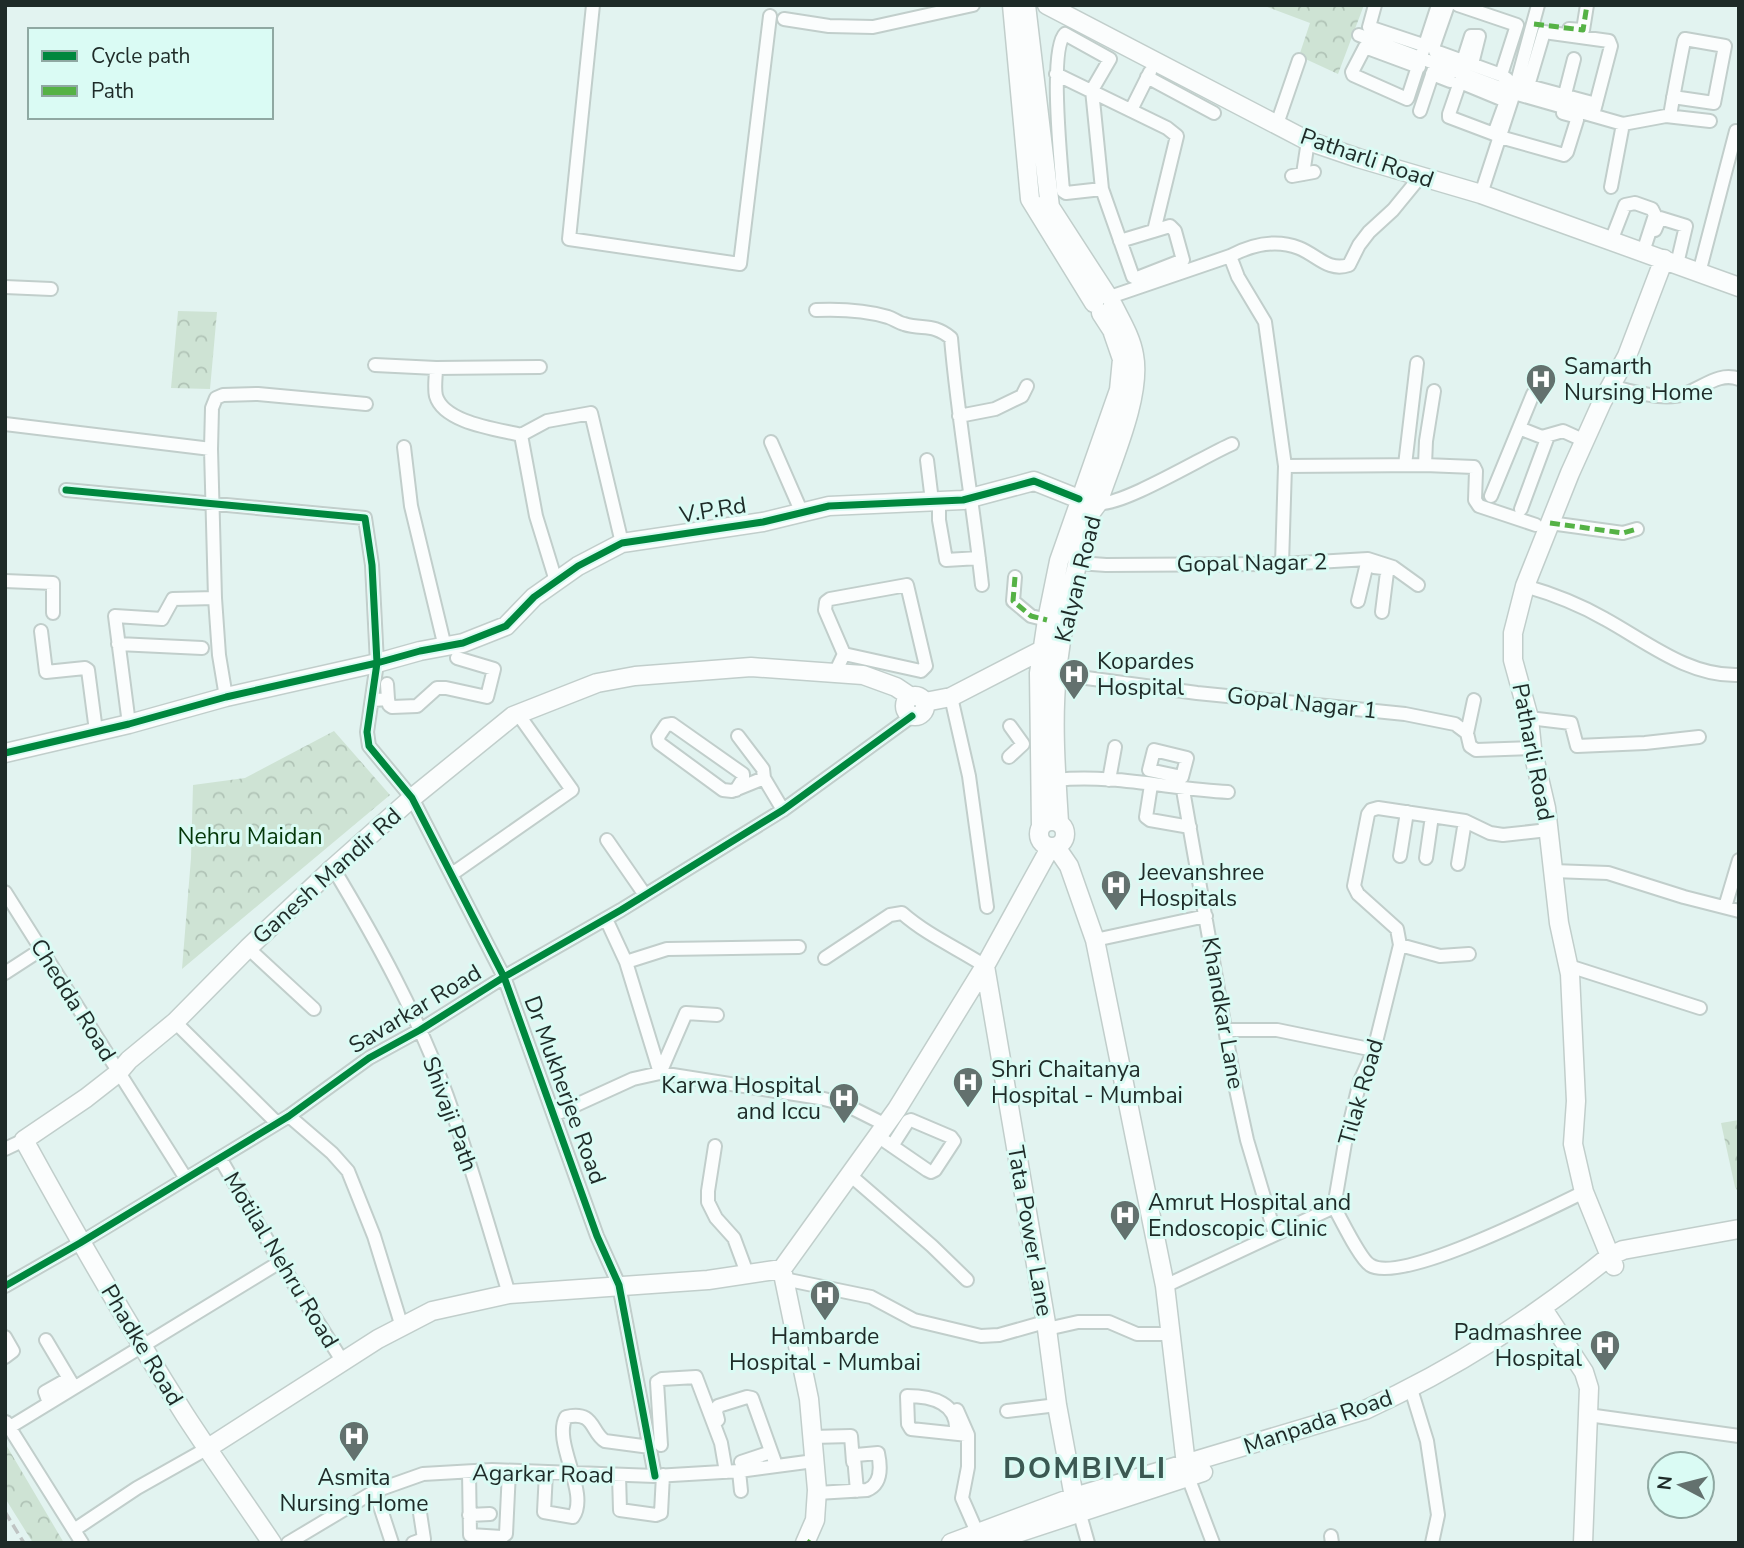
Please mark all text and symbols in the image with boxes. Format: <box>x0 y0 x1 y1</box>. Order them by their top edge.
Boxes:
legend <box>28 28 273 119</box>
text: Cycle path <box>91 42 190 70</box>
text: Path <box>91 77 134 105</box>
street label: Patharli Road <box>1296 121 1438 195</box>
place label: Samarth Nursing Home <box>1564 351 1713 408</box>
hospital icon: Samarth Nursing Home <box>1524 362 1558 406</box>
street label: V.P.Rd <box>676 489 749 531</box>
street label: Kalyan Road <box>1047 512 1109 646</box>
street label: Gopal Nagar 2 <box>1176 546 1328 580</box>
place label: Kopardes Hospital <box>1097 646 1194 703</box>
hospital icon: Kopardes Hospital <box>1057 657 1091 701</box>
street label: Gopal Nagar 1 <box>1225 680 1379 726</box>
street label: Patharli Road <box>1504 681 1562 823</box>
street label: Ganesh Mandir Rd <box>246 801 408 951</box>
park label: Nehru Maidan <box>177 821 323 852</box>
place label: Jeevanshree Hospitals <box>1138 857 1264 914</box>
hospital icon: Jeevanshree Hospitals <box>1099 868 1133 912</box>
street label: Chedda Road <box>23 933 123 1067</box>
street label: Khandkar Lane <box>1194 935 1252 1091</box>
street label: Savarkar Road <box>343 957 487 1061</box>
street label: Dr Mukherjee Road <box>517 992 613 1188</box>
street label: Tilak Road <box>1331 1035 1391 1149</box>
street label: Shivaji Path <box>415 1052 485 1176</box>
place label: Shri Chaitanya Hospital - Mumbai <box>991 1054 1183 1111</box>
hospital icon: Shri Chaitanya Hospital - Mumbai <box>951 1065 985 1109</box>
place label: Karwa Hospital and Iccu <box>661 1070 821 1127</box>
hospital icon: Karwa Hospital and Iccu <box>827 1081 861 1125</box>
street label: Tata Power Lane <box>1000 1143 1060 1319</box>
street label: Motilal Nehru Road <box>216 1166 346 1354</box>
place label: Amrut Hospital and Endoscopic Clinic <box>1148 1187 1351 1244</box>
hospital icon: Amrut Hospital and Endoscopic Clinic <box>1108 1198 1142 1242</box>
hospital icon: Hambarde Hospital - Mumbai <box>808 1278 842 1322</box>
street label: Phadke Road <box>94 1279 190 1411</box>
place label: Padmashree Hospital <box>1454 1317 1582 1374</box>
place label: Hambarde Hospital - Mumbai <box>729 1321 921 1378</box>
hospital icon: Padmashree Hospital <box>1588 1328 1622 1372</box>
street label: Manpada Road <box>1239 1382 1397 1462</box>
hospital icon: Asmita Nursing Home <box>337 1419 371 1463</box>
district label: DOMBIVLI <box>1003 1448 1167 1489</box>
north arrow <box>1646 1450 1716 1520</box>
street label: Agarkar Road <box>472 1457 614 1491</box>
place label: Asmita Nursing Home <box>279 1462 429 1519</box>
text: N <box>1651 1474 1679 1492</box>

